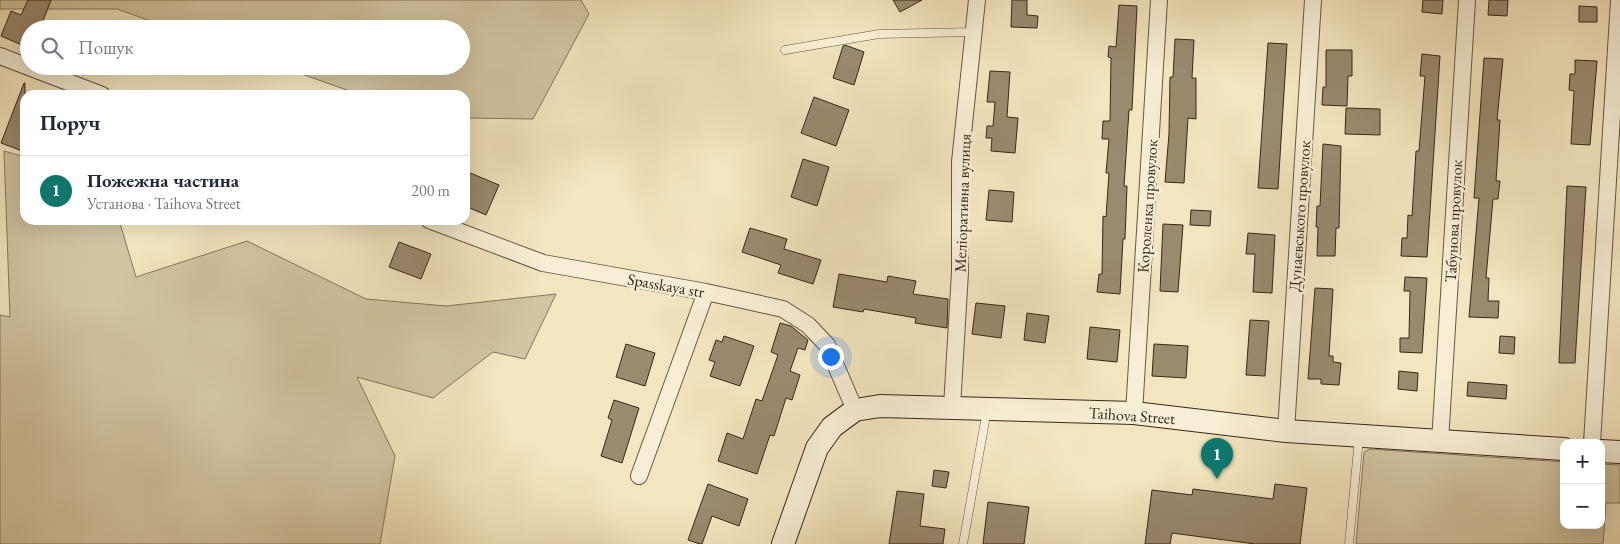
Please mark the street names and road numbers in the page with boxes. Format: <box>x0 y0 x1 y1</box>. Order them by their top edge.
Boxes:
street label: Меліоративна вулиця <box>950 133 975 273</box>
street label: Короленка провулок <box>1132 138 1163 274</box>
street label: Дунаєвського провулок <box>1284 139 1315 292</box>
street label: Табунова провулок <box>1440 159 1467 283</box>
street label: Spasskaya str <box>626 268 707 303</box>
street label: Taihova Street <box>1088 402 1176 429</box>

